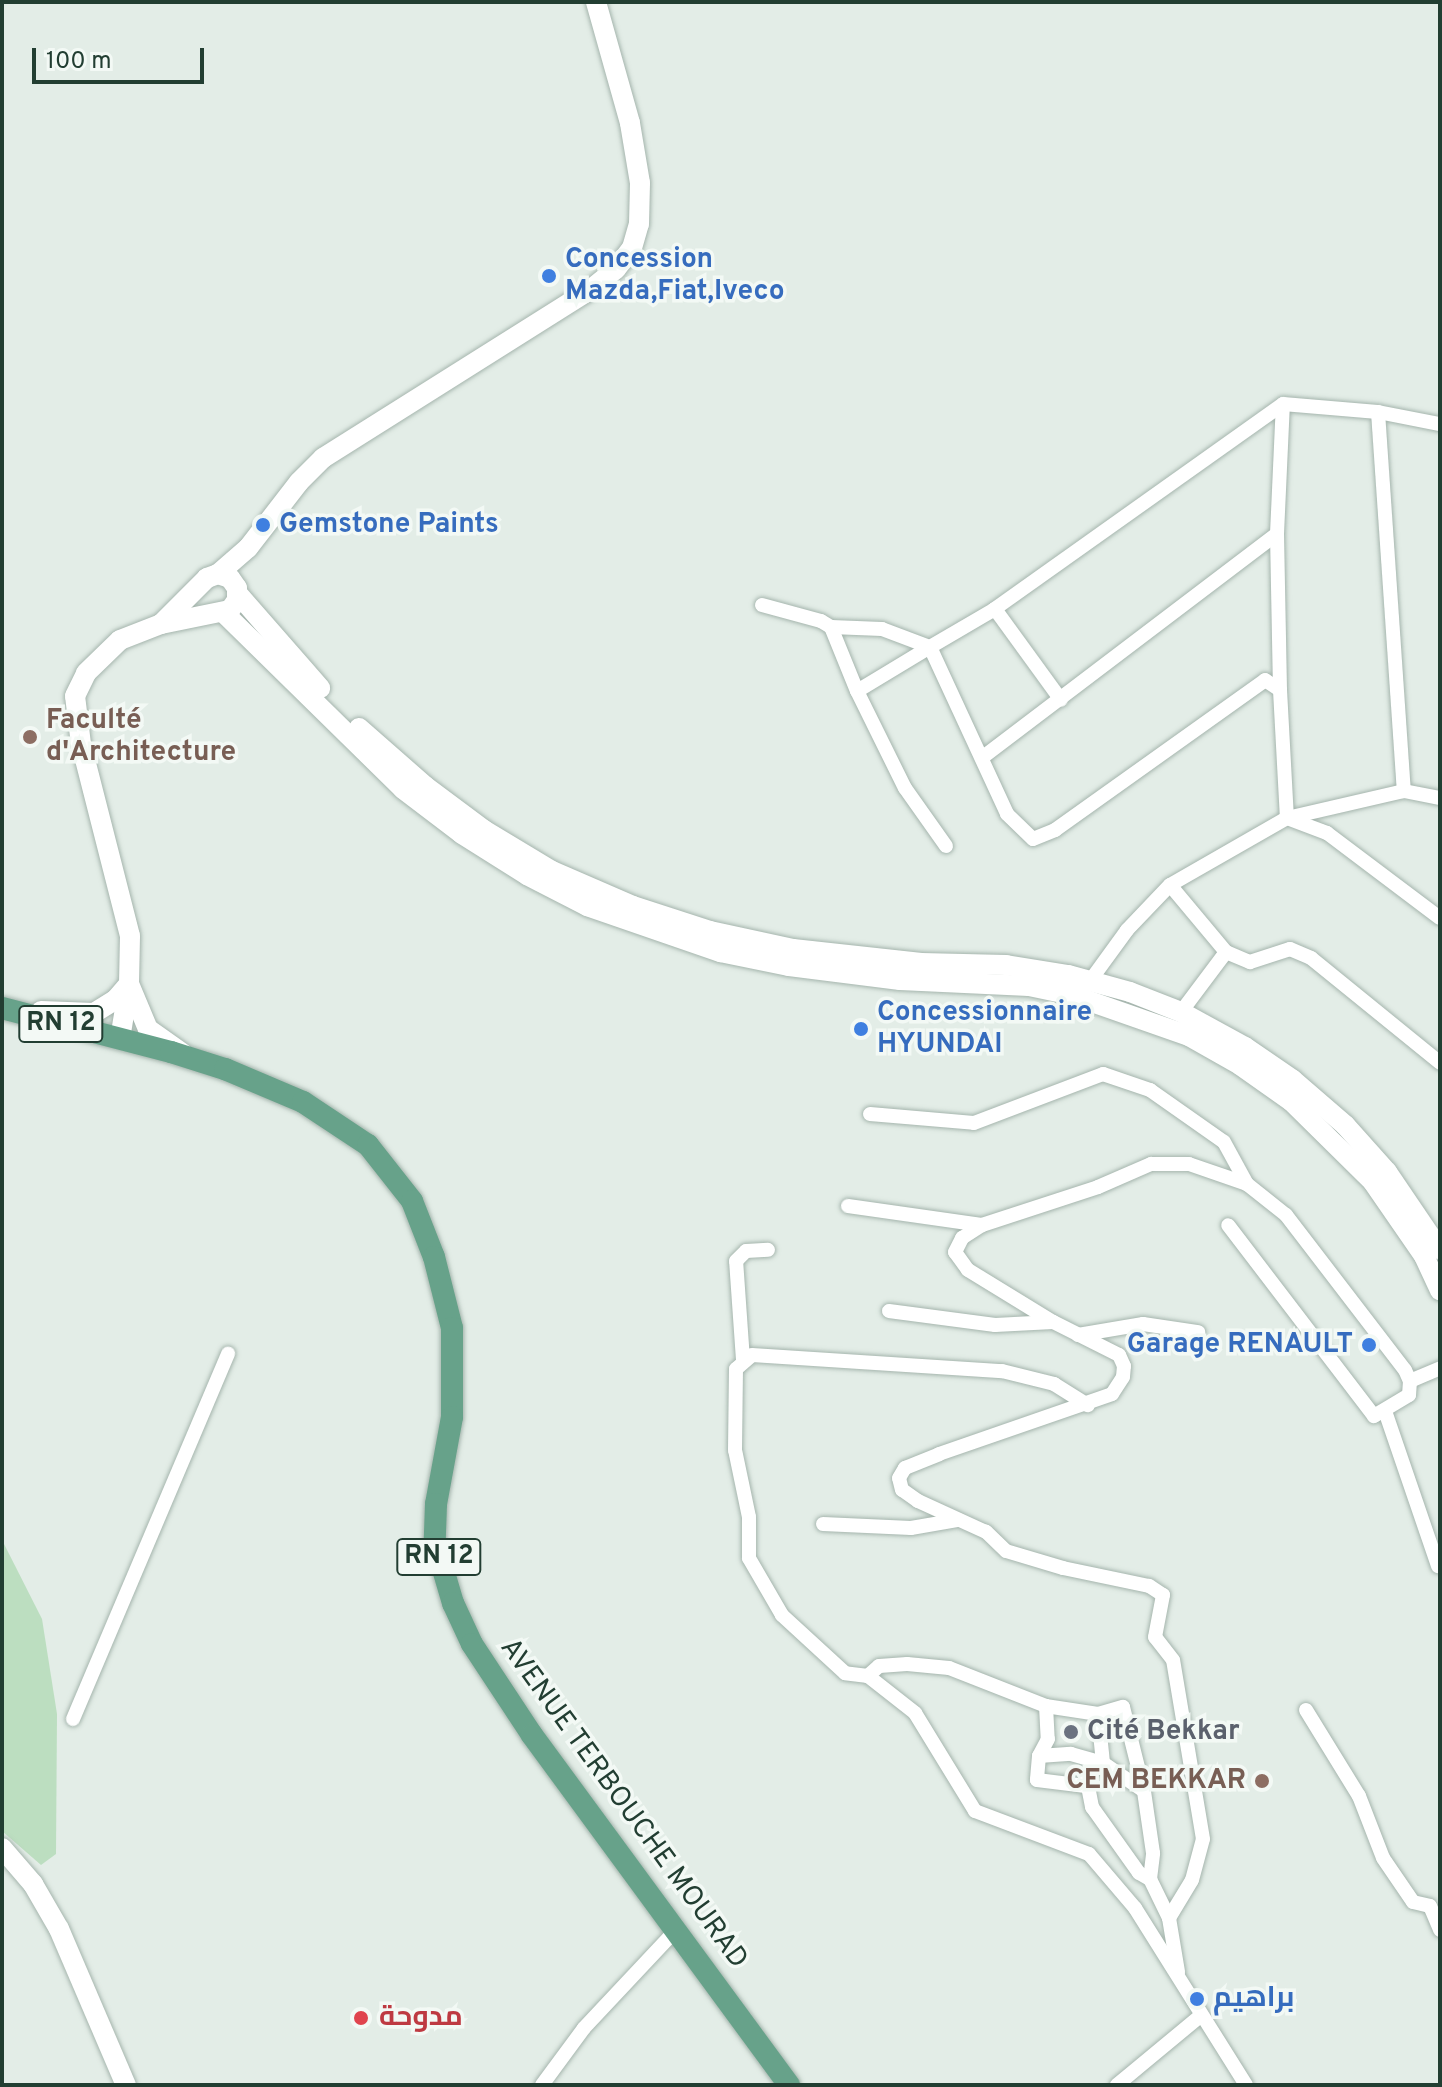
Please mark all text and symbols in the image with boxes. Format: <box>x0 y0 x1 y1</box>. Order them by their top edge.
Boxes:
scale bar <box>36 32 208 82</box>
text: 100 m <box>46 47 112 77</box>
place label: Concession Mazda,Fiat,Iveco <box>565 243 785 309</box>
marker: Concession Mazda,Fiat,Iveco <box>540 267 558 285</box>
place label: Gemstone Paints <box>279 508 499 542</box>
marker: Gemstone Paints <box>254 516 272 534</box>
place label: Faculté d'Architecture <box>46 704 236 770</box>
marker: Faculté d'Architecture <box>21 728 39 746</box>
place label: Concessionnaire HYUNDAI <box>877 996 1092 1062</box>
road number: RN 12 <box>17 1002 105 1046</box>
marker: Concessionnaire HYUNDAI <box>852 1020 870 1038</box>
place label: Garage RENAULT <box>1127 1328 1353 1362</box>
marker: Garage RENAULT <box>1360 1336 1378 1354</box>
road number: RN 12 <box>395 1535 483 1579</box>
street label: AVENUE TERBOUCHE MOURAD <box>492 1632 754 1976</box>
place label: Cité Bekkar <box>1087 1715 1240 1749</box>
marker: Cité Bekkar <box>1062 1723 1080 1741</box>
place label: CEM BEKKAR <box>1066 1764 1246 1798</box>
marker: CEM BEKKAR <box>1253 1772 1271 1790</box>
place label: براهيم <box>1213 1982 1294 2016</box>
marker: براهيم <box>1188 1990 1206 2008</box>
place label: مدوحة <box>379 2001 463 2035</box>
marker: مدوحة <box>350 2007 372 2029</box>

